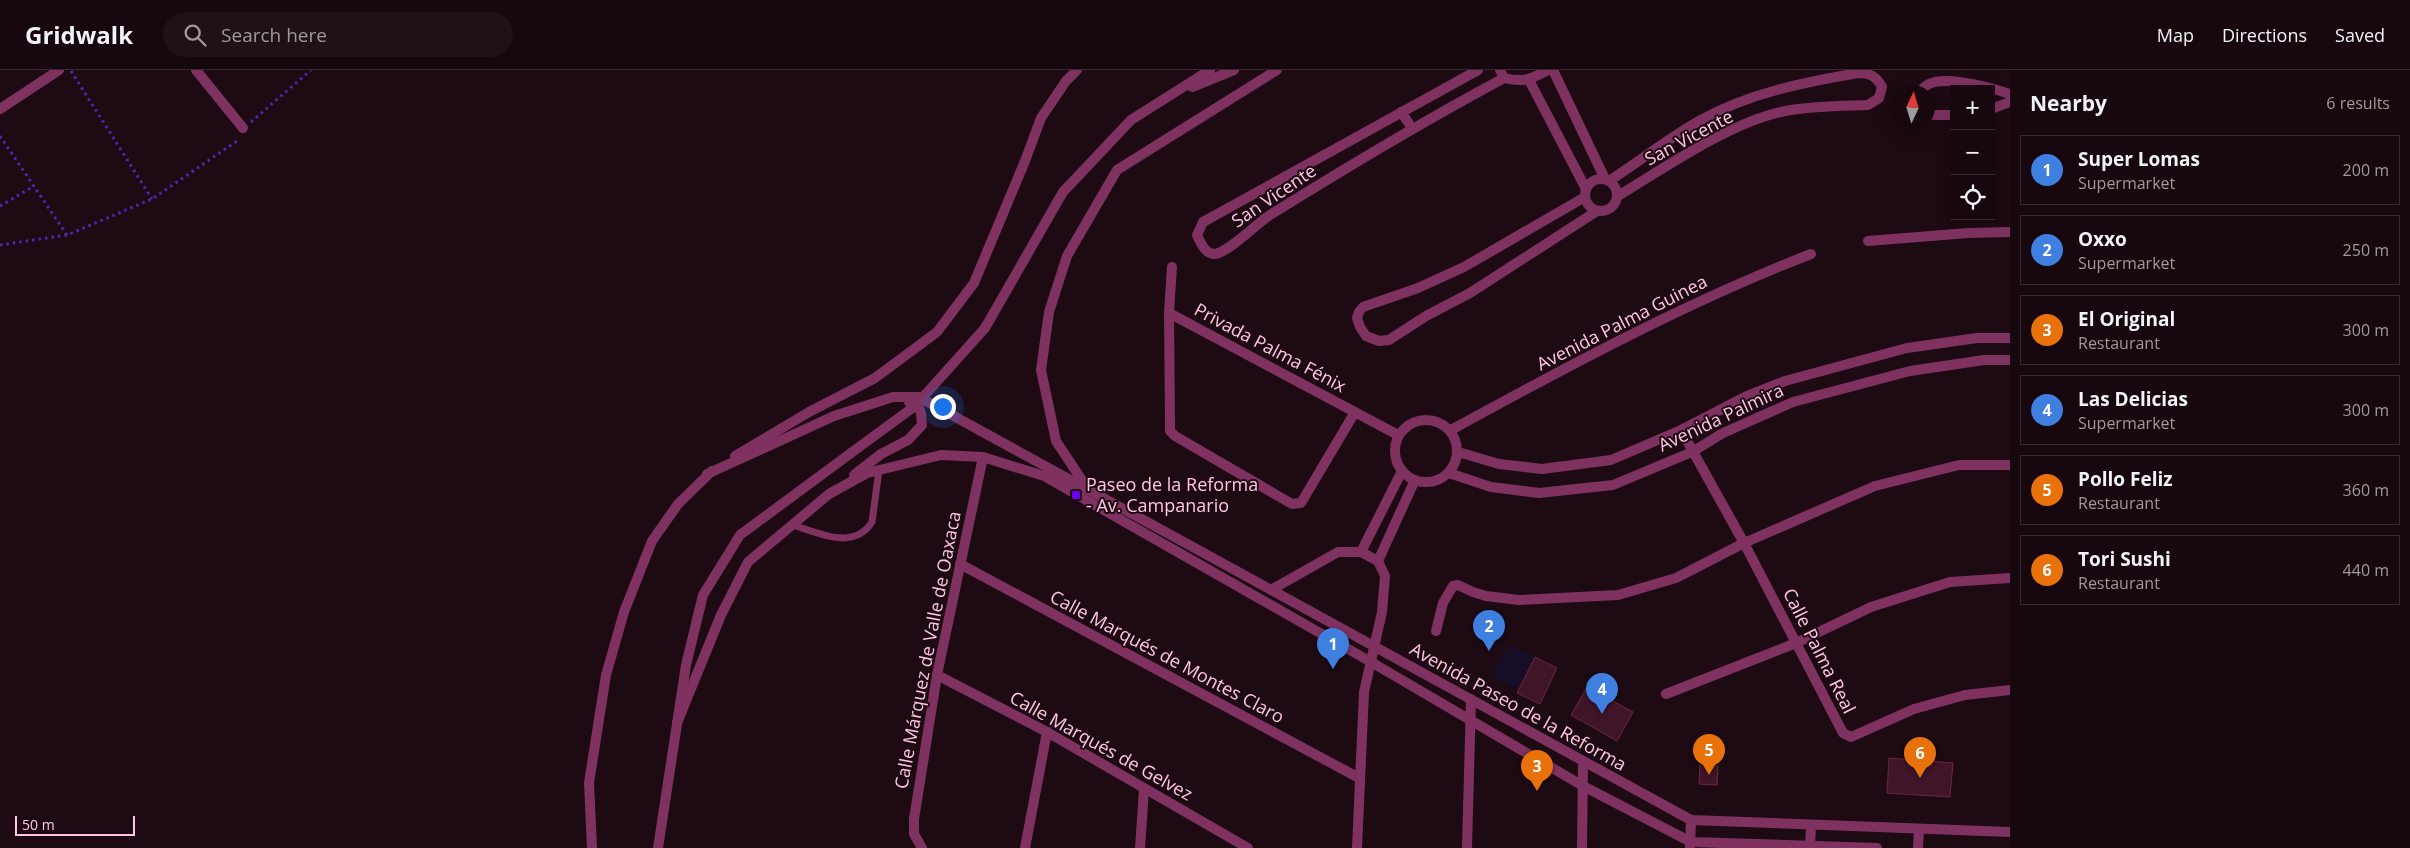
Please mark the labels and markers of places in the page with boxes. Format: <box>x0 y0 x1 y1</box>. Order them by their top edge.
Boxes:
place label: Paseo de la Reforma - Av. Campanario <box>1086 472 1258 517</box>
marker: Paseo de la Reforma - Av. Campanario <box>1070 489 1082 501</box>
pin: 2 <box>1473 610 1505 651</box>
pin: 1 <box>1317 628 1349 669</box>
pin: 4 <box>1586 673 1618 714</box>
pin: 5 <box>1693 734 1725 775</box>
pin: 6 <box>1904 737 1936 778</box>
pin: 3 <box>1521 750 1553 791</box>

